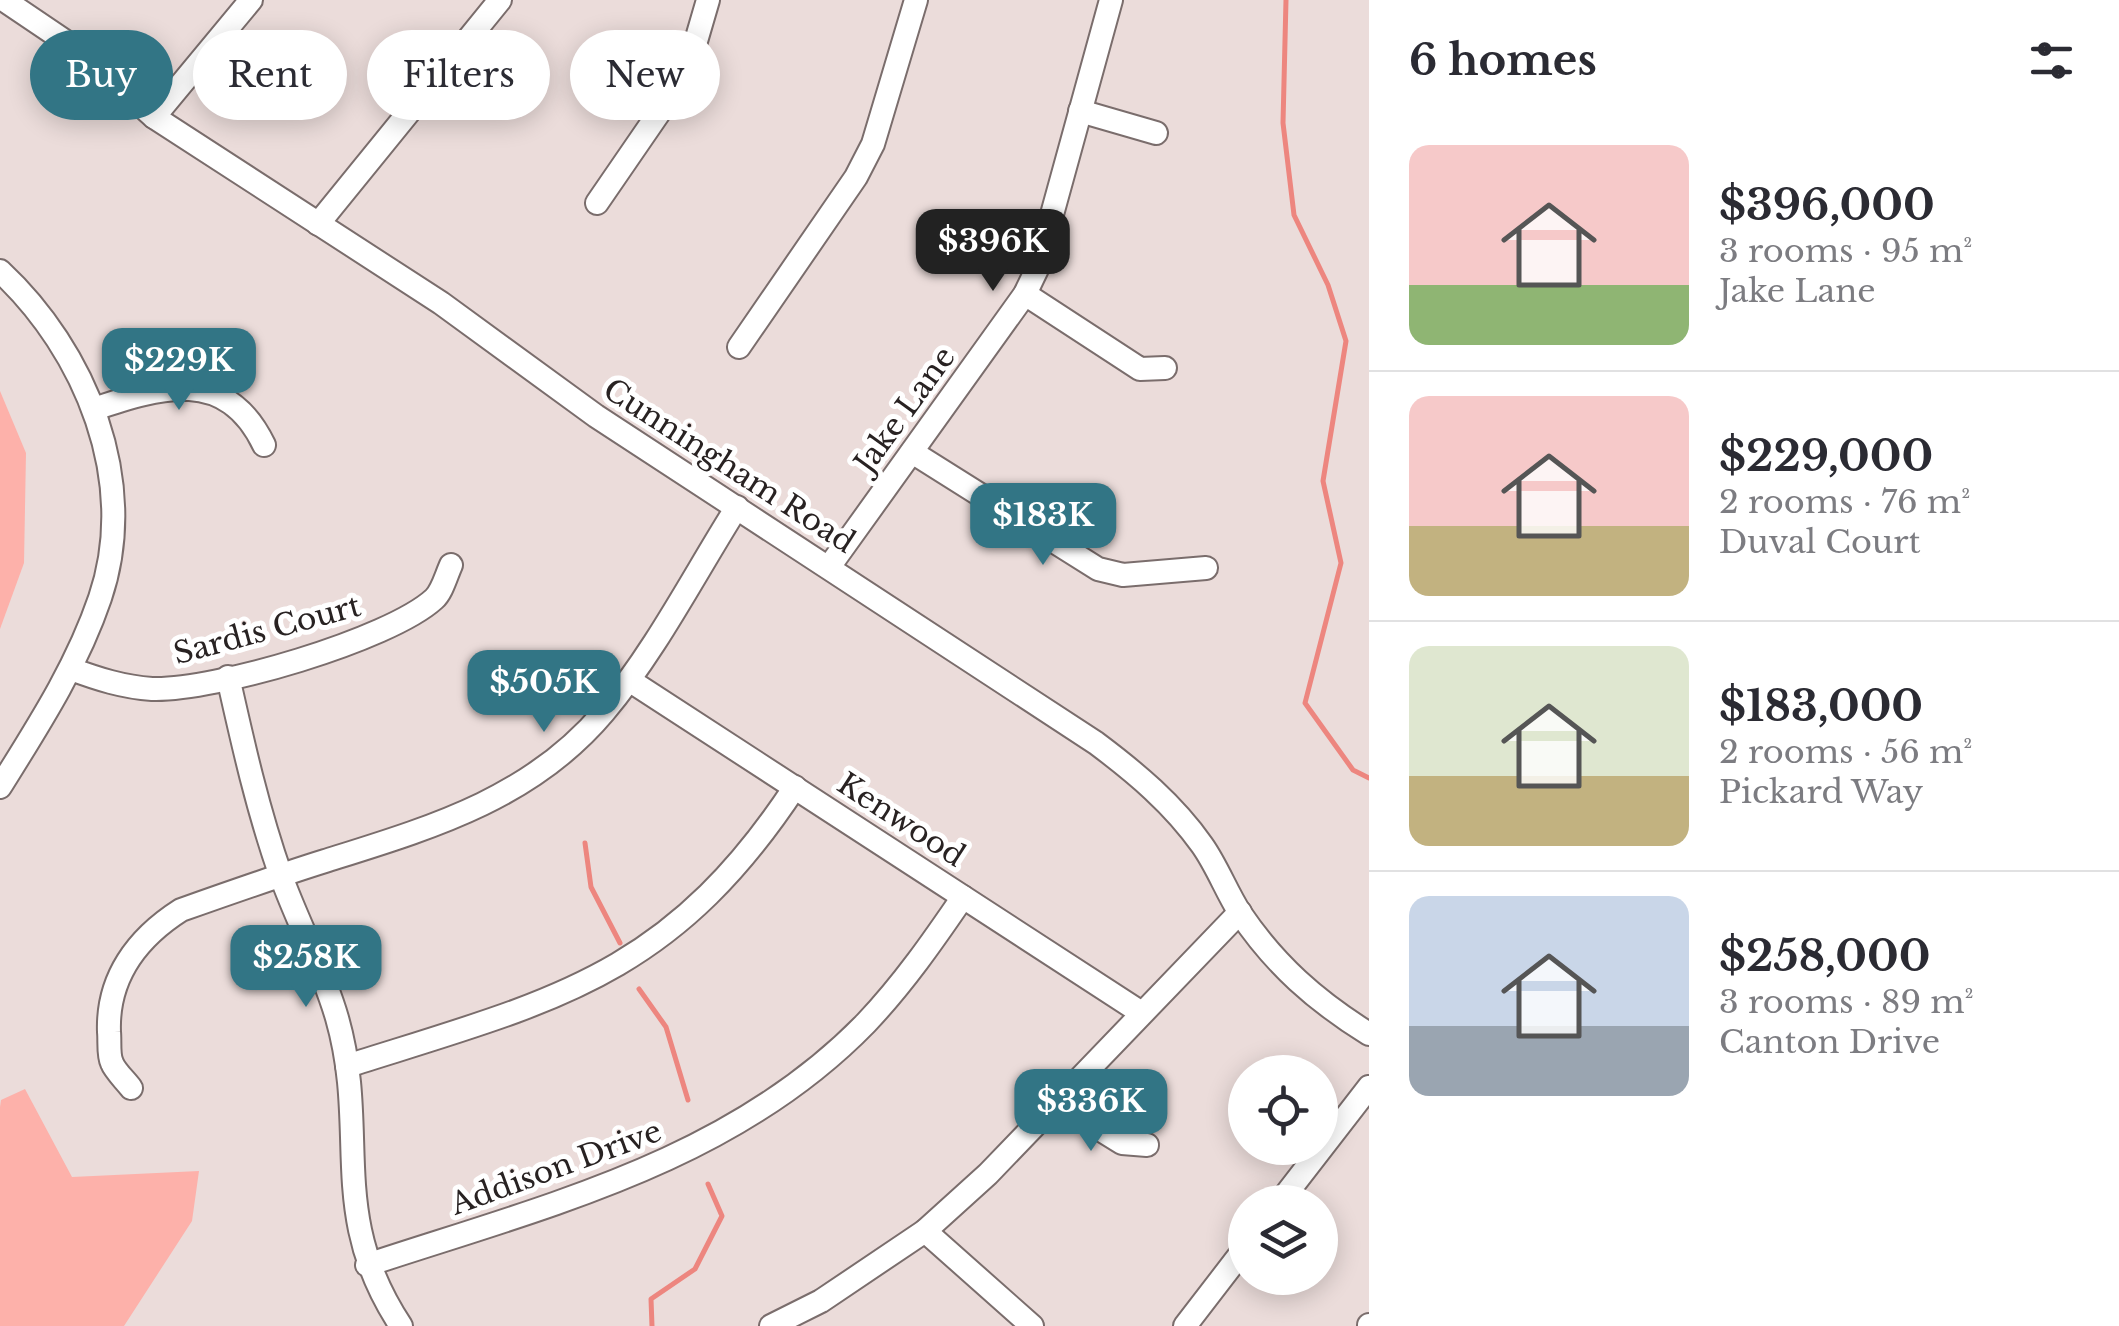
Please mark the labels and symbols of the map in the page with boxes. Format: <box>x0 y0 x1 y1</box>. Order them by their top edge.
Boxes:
pin: $396K <box>923 209 1063 294</box>
pin: $229K <box>109 328 249 413</box>
street label: Jake Lane <box>844 339 963 483</box>
street label: Cunningham Road <box>597 370 862 561</box>
pin: $183K <box>973 483 1113 568</box>
street label: Sardis Court <box>169 587 365 672</box>
pin: $505K <box>474 650 614 735</box>
street label: Kenwood <box>831 765 972 874</box>
pin: $258K <box>236 925 376 1010</box>
pin: $336K <box>1021 1069 1161 1154</box>
street label: Addison Drive <box>444 1112 666 1223</box>

